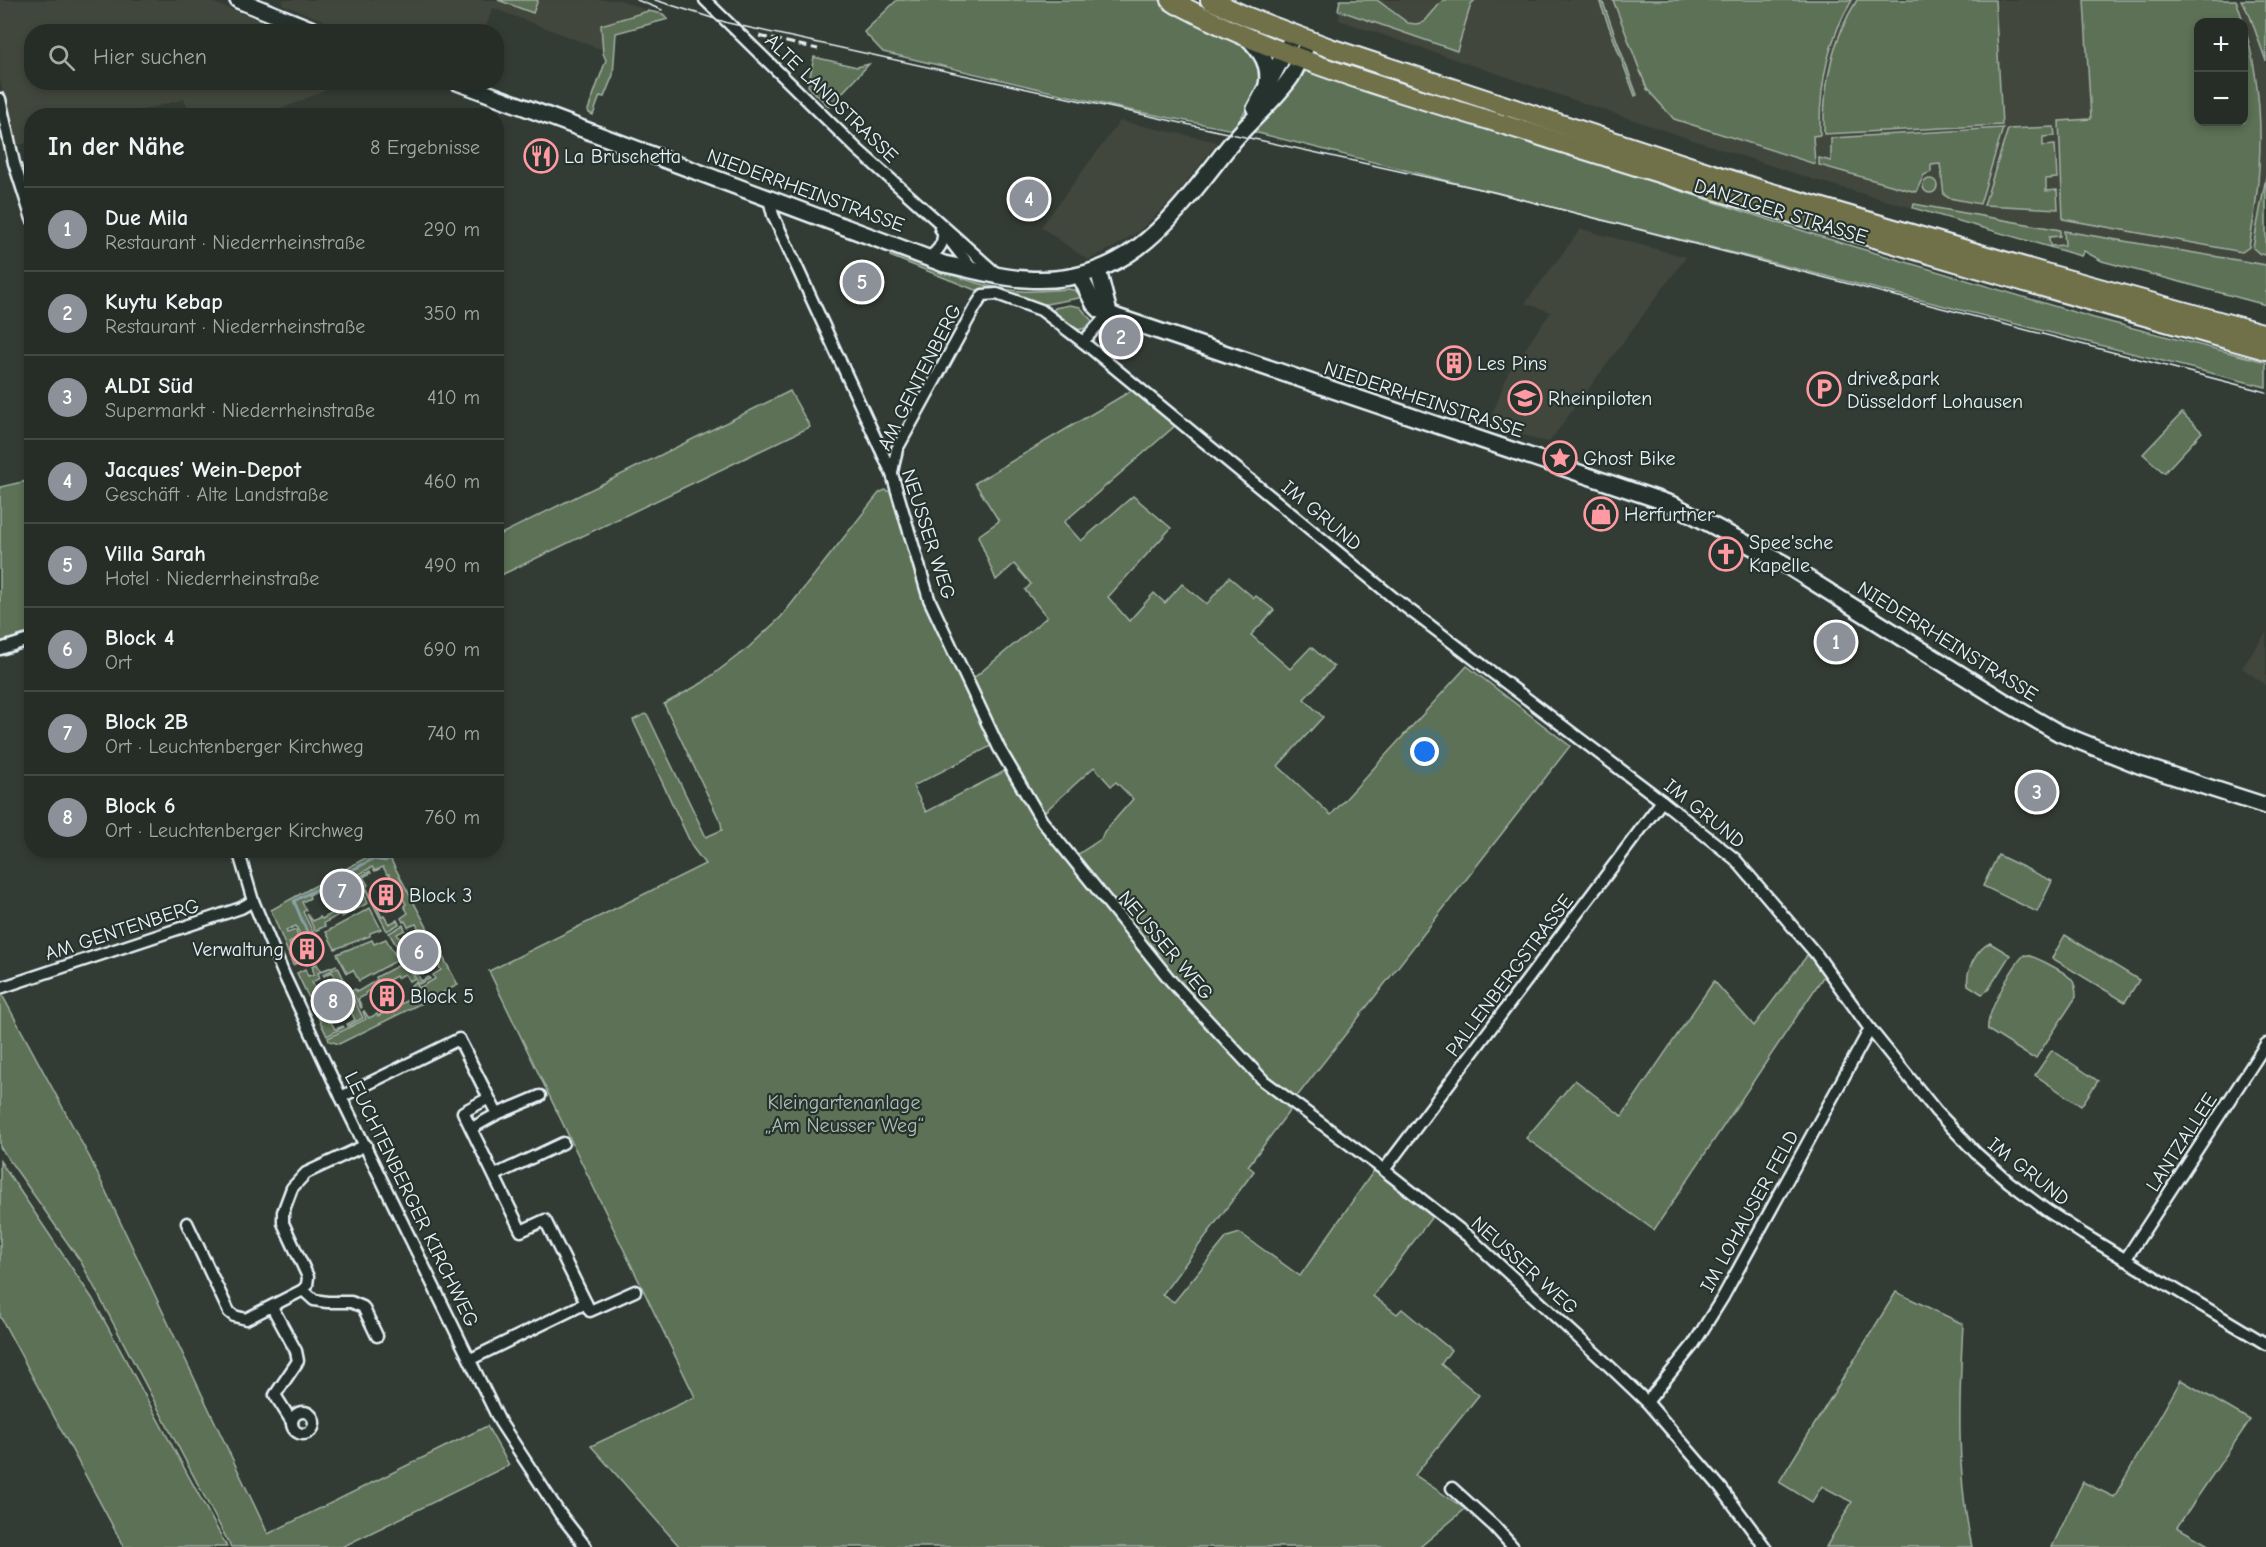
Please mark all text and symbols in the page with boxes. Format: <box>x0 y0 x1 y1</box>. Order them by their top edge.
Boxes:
map controls <box>2194 18 2248 126</box>
button: + <box>2194 18 2248 72</box>
search box <box>24 24 504 90</box>
street label: ALTE LANDSTRASSE <box>761 29 903 168</box>
icon: search <box>45 41 78 74</box>
text: Hier suchen <box>93 44 207 70</box>
button: − <box>2194 72 2248 126</box>
text: In der Nähe <box>48 132 185 162</box>
text: 8 Ergebnisse <box>370 136 480 159</box>
restaurant icon: La Bruschetta <box>523 138 559 174</box>
street label: NIEDERRHEINSTRASSE <box>704 144 908 237</box>
place label: La Bruschetta <box>564 145 681 168</box>
street label: DANZIGER STRASSE <box>1691 174 1870 249</box>
pin: 4 <box>1010 176 1048 222</box>
text: Due Mila <box>105 205 188 231</box>
text: 1 <box>64 218 71 241</box>
text: 290 m <box>424 218 480 241</box>
text: Restaurant · Niederrheinstraße <box>105 231 365 254</box>
pin: 5 <box>842 260 882 304</box>
text: Kuytu Kebap <box>105 289 223 315</box>
street label: AM GENTENBERG <box>873 300 966 454</box>
text: 2 <box>63 302 72 325</box>
text: 350 m <box>424 302 480 325</box>
pin: 2 <box>1102 314 1140 360</box>
text: Restaurant · Niederrheinstraße <box>105 315 365 338</box>
building icon: Les Pins <box>1436 345 1472 381</box>
place label: Les Pins <box>1477 352 1547 375</box>
street label: NIEDERRHEINSTRASSE <box>1321 356 1526 443</box>
place label: drive&park Düsseldorf Lohausen <box>1847 367 2023 413</box>
parking icon: drive&park Düsseldorf Lohausen <box>1806 371 1842 407</box>
text: ALDI Süd <box>105 373 193 399</box>
school or university icon: Rheinpiloten <box>1507 380 1543 416</box>
text: 3 <box>63 386 72 409</box>
text: 410 m <box>427 386 480 409</box>
place label: Rheinpiloten <box>1548 387 1652 410</box>
text: Supermarkt · Niederrheinstraße <box>105 399 375 422</box>
place icon: Ghost Bike <box>1542 440 1578 476</box>
place label: Ghost Bike <box>1583 447 1675 470</box>
text: Jacques’ Wein-Depot <box>105 457 301 483</box>
street label: NEUSSER WEG <box>897 466 960 602</box>
text: 4 <box>63 470 72 493</box>
text: 460 m <box>424 470 480 493</box>
street label: IM GRUND <box>1277 475 1366 555</box>
text: Geschäft · Alte Landstraße <box>105 483 328 506</box>
shop icon: Herfurtner <box>1583 496 1619 532</box>
place label: Herfurtner <box>1624 503 1715 526</box>
place label: Spee'sche Kapelle <box>1749 531 1833 577</box>
church icon: Spee'sche Kapelle <box>1708 536 1744 572</box>
text: Villa Sarah <box>105 541 206 567</box>
text: 5 <box>62 554 73 577</box>
text: 490 m <box>424 554 480 577</box>
text: Hotel · Niederrheinstraße <box>105 567 319 590</box>
street label: NIEDERRHEINSTRASSE <box>1853 576 2042 706</box>
pin: 1 <box>1816 620 1856 664</box>
text: Block 4 <box>105 625 174 651</box>
text: 6 <box>62 638 73 661</box>
text: 690 m <box>423 638 480 661</box>
text: Ort <box>105 651 132 674</box>
text: Block 2B <box>105 709 188 735</box>
text: 7 <box>63 722 72 745</box>
text: 740 m <box>427 722 480 745</box>
text: Ort · Leuchtenberger Kirchweg <box>105 735 364 758</box>
your location <box>1410 737 1439 766</box>
pin: 3 <box>2018 770 2056 814</box>
street label: IM GRUND <box>1660 774 1750 853</box>
text: Block 6 <box>105 793 175 819</box>
text: 8 <box>62 806 73 829</box>
text: 760 m <box>424 806 480 829</box>
text: Ort · Leuchtenberger Kirchweg <box>105 819 364 842</box>
pin: 7 <box>322 868 362 914</box>
building icon: Block 3 <box>368 877 404 913</box>
place label: Block 3 <box>409 884 472 907</box>
street label: NEUSSER WEG <box>1113 886 1218 1005</box>
street label: PALLENBERGSTRASSE <box>1441 890 1578 1061</box>
street label: AM GENTENBERG <box>42 894 202 965</box>
pin: 6 <box>400 930 438 974</box>
building icon: Verwaltung <box>289 931 325 967</box>
place label: Verwaltung <box>193 938 284 961</box>
pin: 8 <box>314 978 352 1024</box>
building icon: Block 5 <box>369 978 405 1014</box>
place label: Block 5 <box>410 985 474 1008</box>
street label: LEUCHTENBERGER KIRCHWEG <box>340 1068 483 1330</box>
street label: LANTZALLEE <box>2141 1089 2222 1196</box>
park label: Kleingartenanlage „Am Neusser Weg“ <box>764 1091 924 1137</box>
street label: IM LOHAUSER FELD <box>1695 1126 1803 1296</box>
street label: IM GRUND <box>1983 1132 2074 1210</box>
street label: NEUSSER WEG <box>1467 1212 1583 1319</box>

